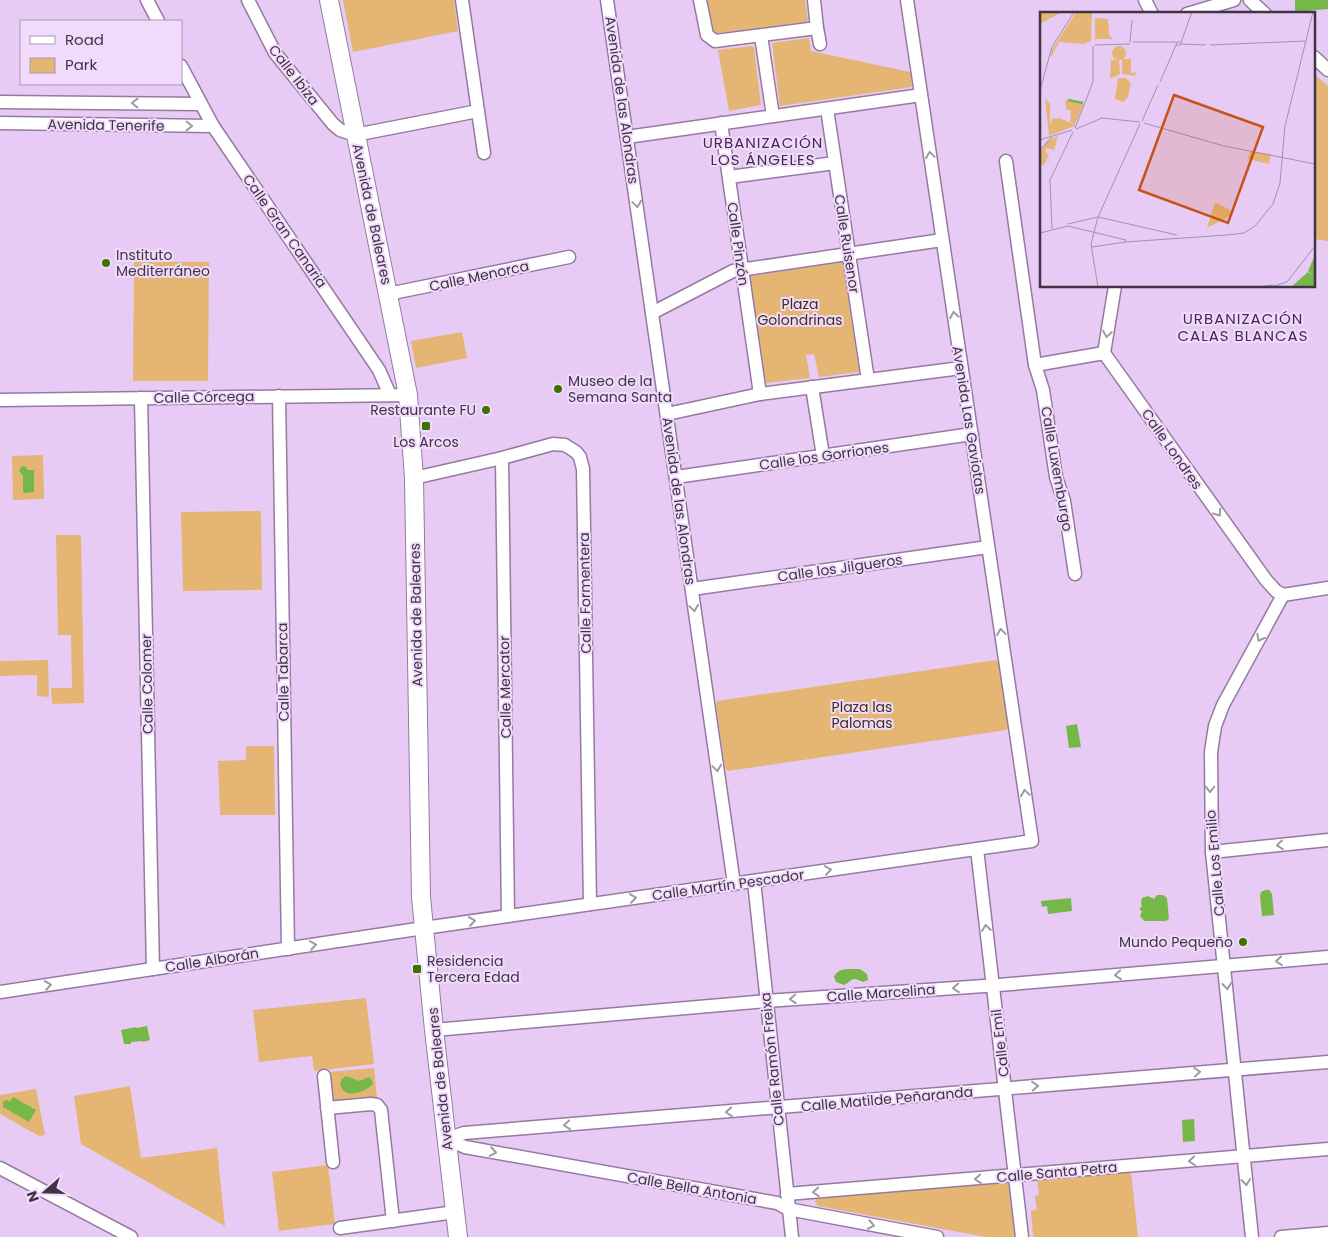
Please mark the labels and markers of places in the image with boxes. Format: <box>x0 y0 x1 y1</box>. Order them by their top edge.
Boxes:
place label: Instituto Mediterráneo <box>116 245 210 281</box>
marker: Instituto Mediterráneo <box>100 257 112 269</box>
place label: Museo de la Semana Santa <box>568 371 672 407</box>
marker: Museo de la Semana Santa <box>552 383 564 395</box>
place label: Restaurante FU <box>370 400 476 420</box>
marker: Restaurante FU <box>480 404 492 416</box>
marker: Los Arcos <box>420 420 432 432</box>
place label: Los Arcos <box>393 432 459 452</box>
place label: Mundo Pequeño <box>1119 932 1233 952</box>
marker: Mundo Pequeño <box>1237 936 1249 948</box>
place label: Residencia Tercera Edad <box>427 951 520 987</box>
marker: Residencia Tercera Edad <box>411 963 423 975</box>

